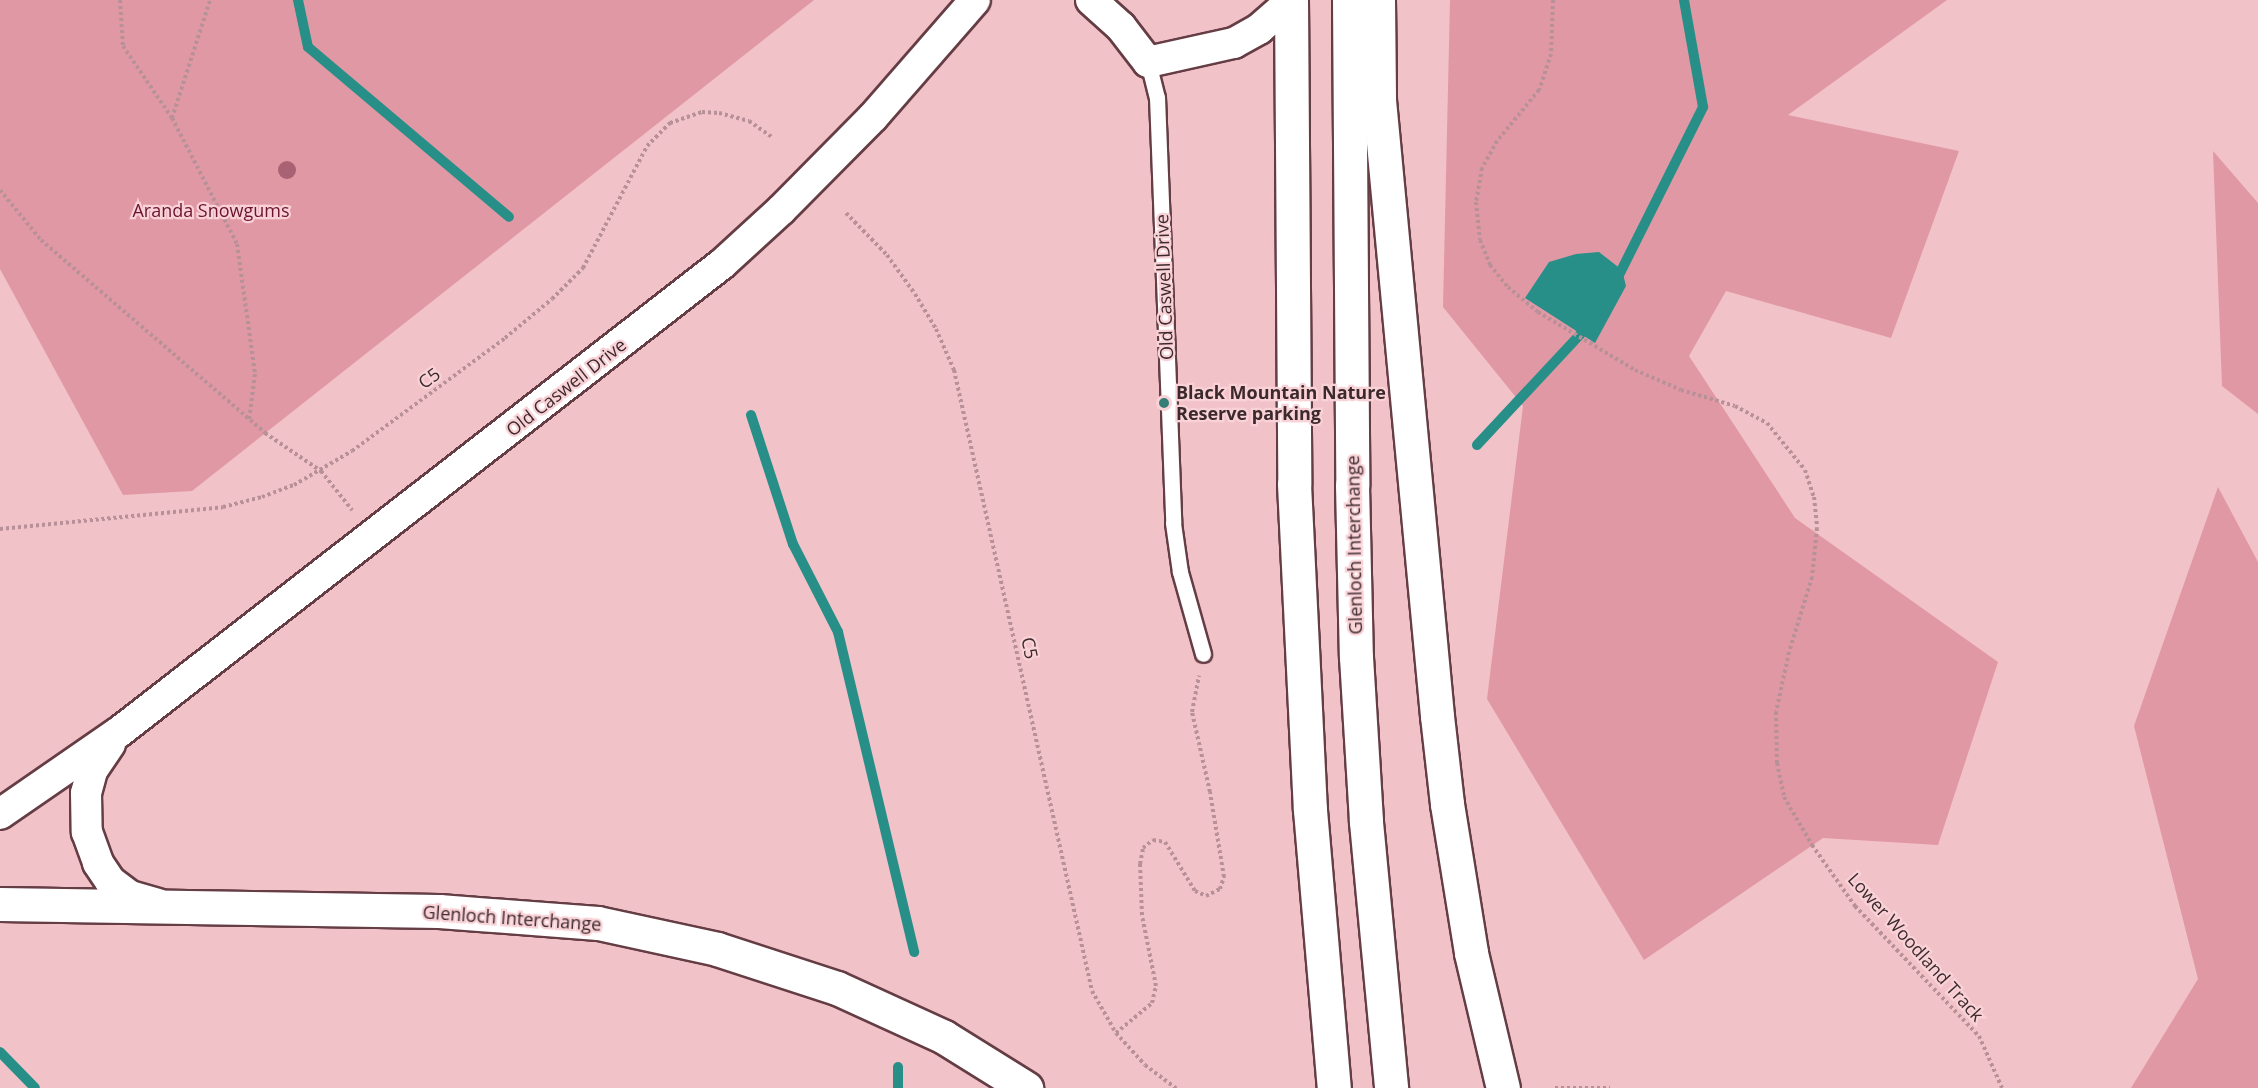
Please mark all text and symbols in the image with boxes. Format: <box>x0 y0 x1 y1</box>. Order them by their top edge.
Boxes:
park label: Aranda Snowgums <box>132 199 290 221</box>
street label: Old Caswell Drive <box>1151 214 1177 360</box>
street label: Old Caswell Drive <box>502 334 630 440</box>
street label: C5 <box>414 363 444 393</box>
place label: Black Mountain Nature Reserve parking <box>1176 382 1386 424</box>
marker: Black Mountain Nature Reserve parking <box>1157 396 1171 410</box>
street label: Glenloch Interchange <box>1342 455 1366 635</box>
street label: C5 <box>1017 635 1043 661</box>
street label: Lower Woodland Track <box>1844 868 1988 1026</box>
street label: Glenloch Interchange <box>422 901 602 935</box>

